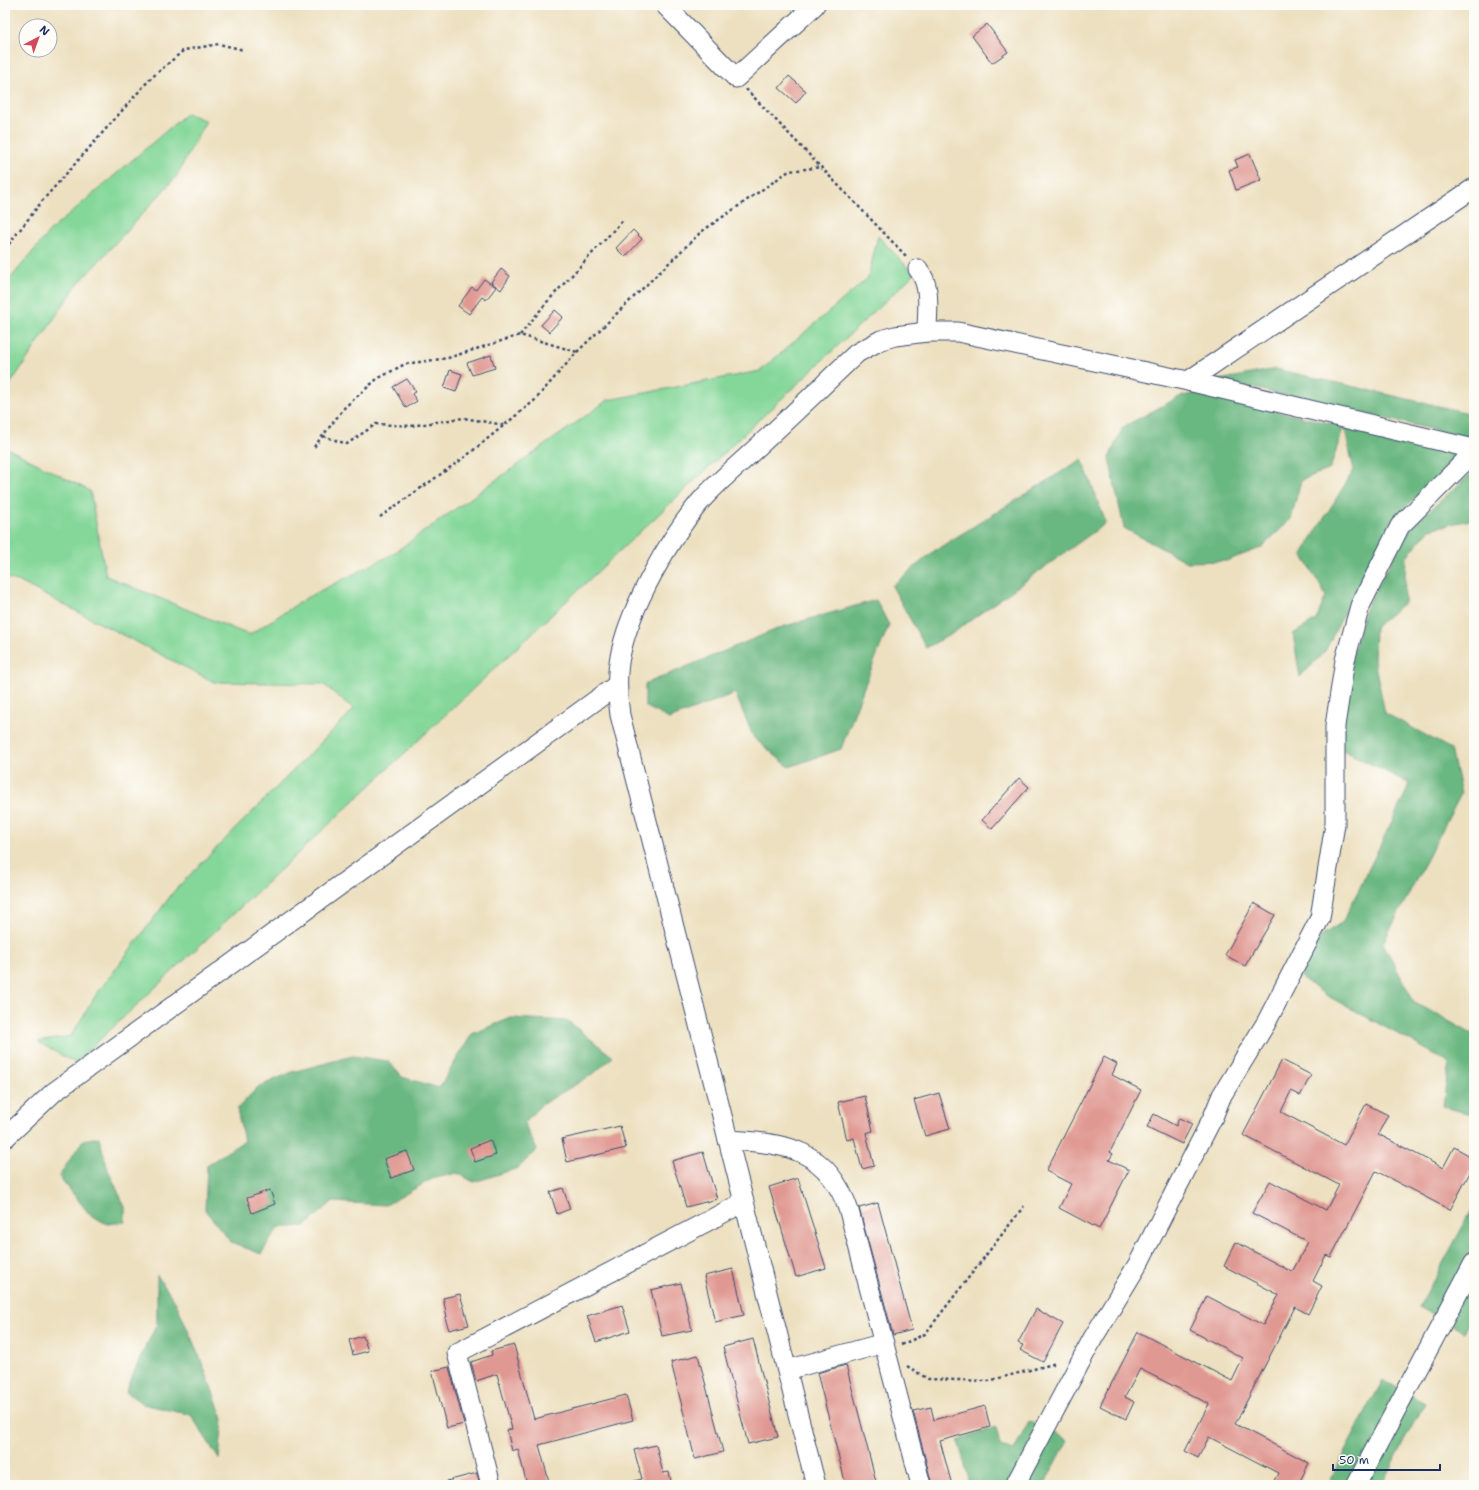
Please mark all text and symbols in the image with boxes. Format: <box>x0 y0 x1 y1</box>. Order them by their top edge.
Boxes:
north arrow <box>18 18 58 58</box>
text: N <box>36 22 53 40</box>
scale bar <box>1333 1446 1440 1472</box>
text: 50 m <box>1339 1452 1369 1468</box>

